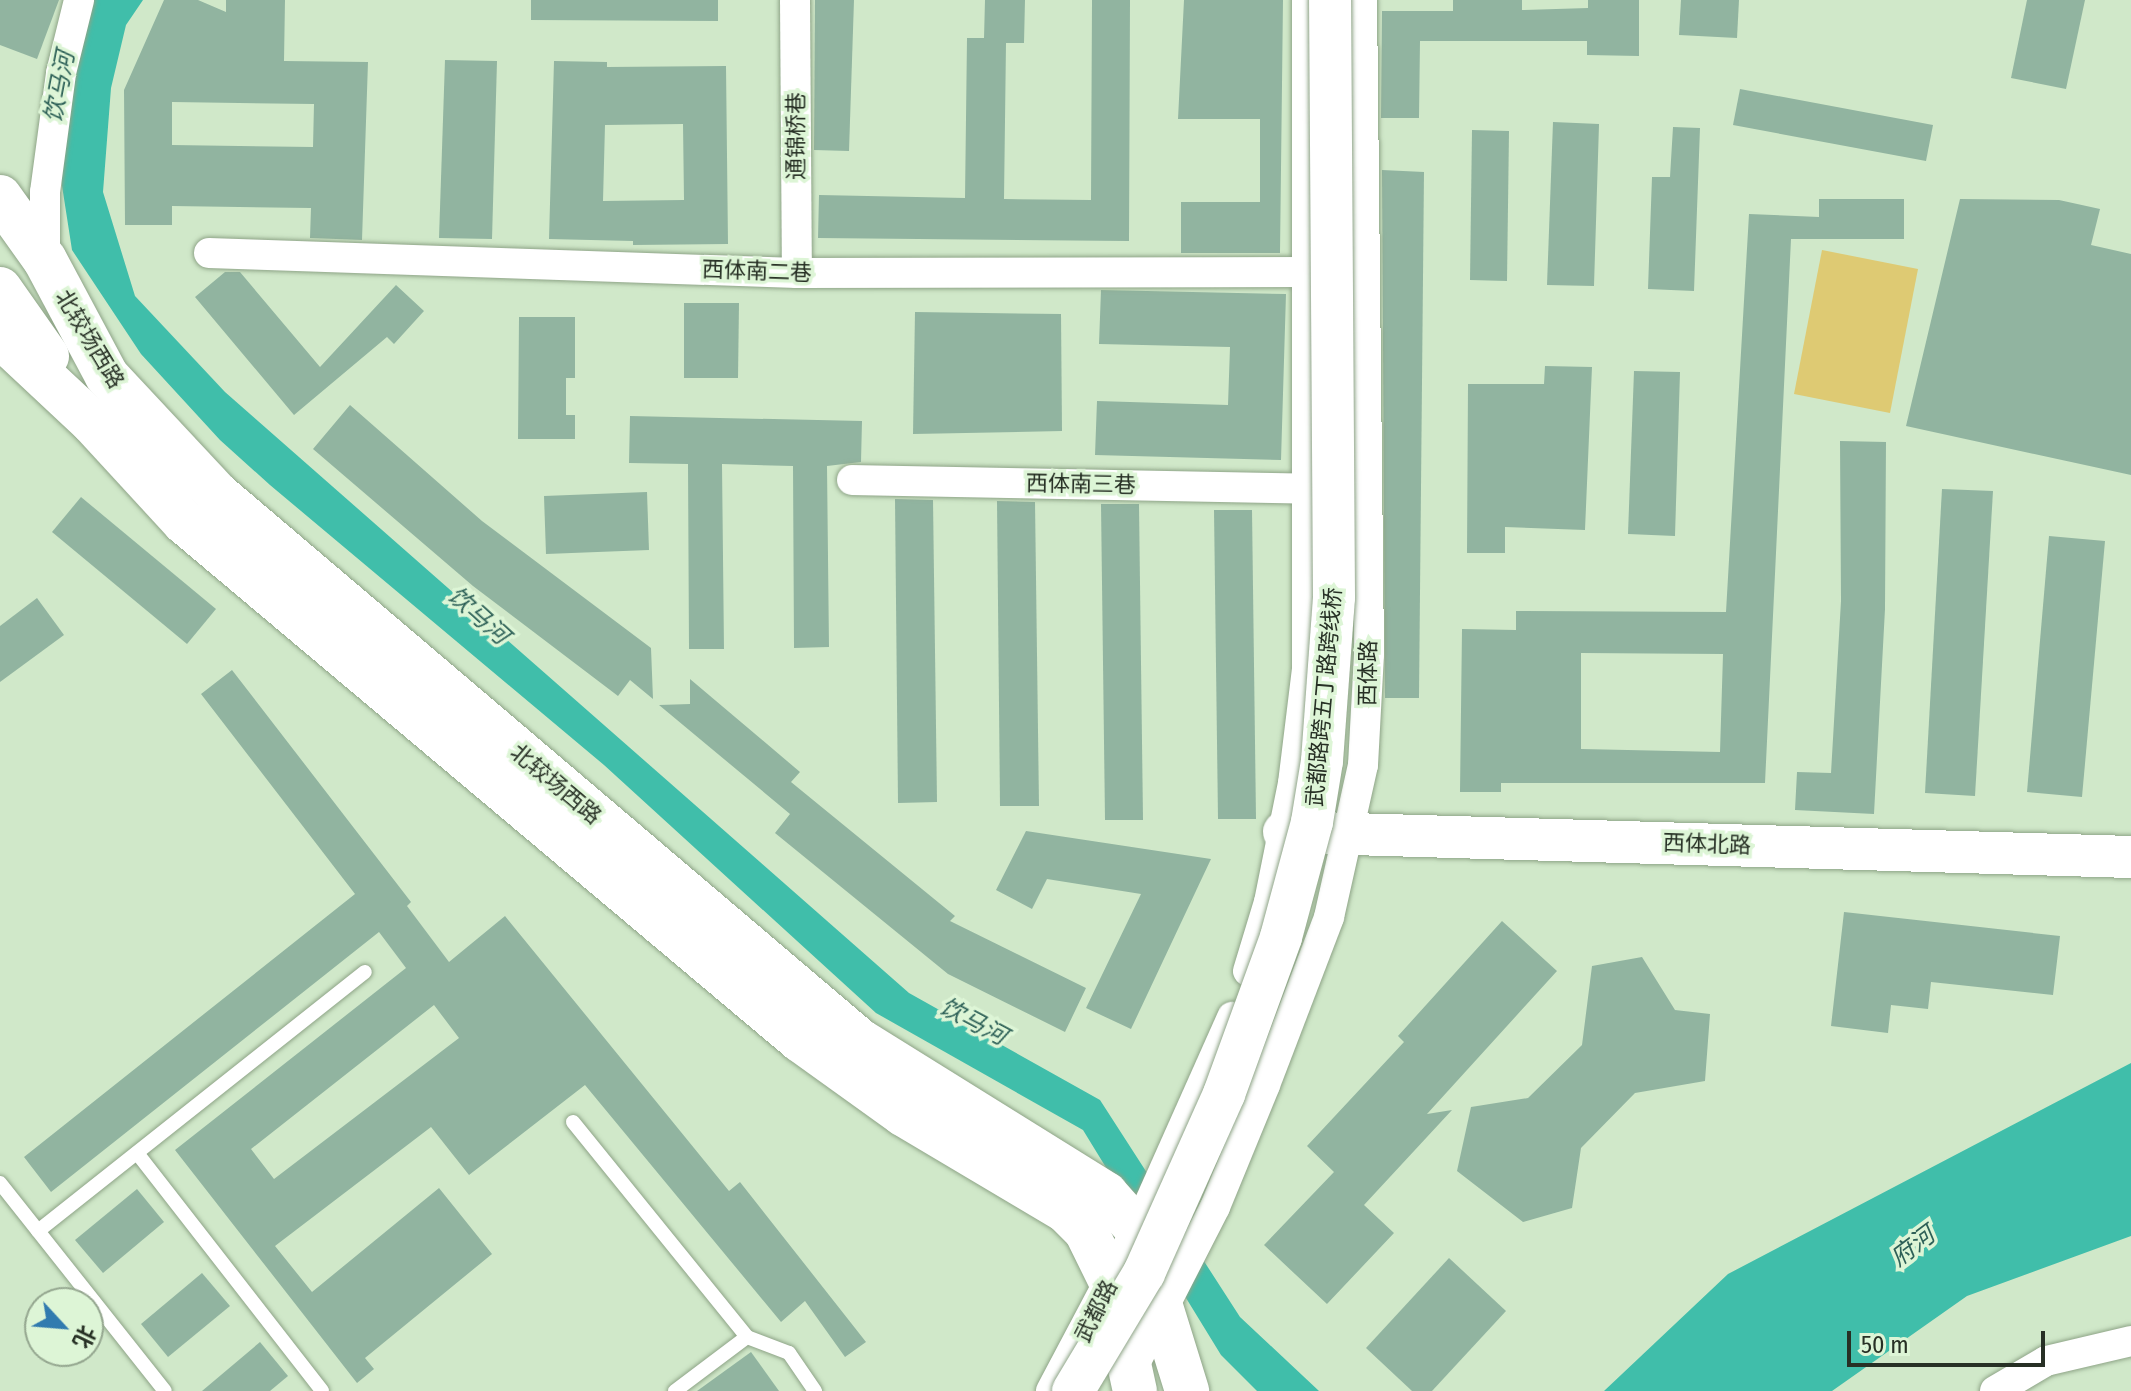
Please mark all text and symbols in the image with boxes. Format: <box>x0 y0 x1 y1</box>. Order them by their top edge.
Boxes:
water label: 饮马河 <box>39 49 81 125</box>
street label: 通锦桥巷 <box>783 92 809 180</box>
street label: 西体南二巷 <box>702 256 812 286</box>
street label: 北较场西路 <box>50 285 130 393</box>
street label: 西体南三巷 <box>1026 470 1136 498</box>
water label: 饮马河 <box>442 581 514 651</box>
street label: 武都路跨五丁路跨线桥 <box>1301 586 1347 808</box>
street label: 西体路 <box>1354 640 1382 706</box>
street label: 北较场西路 <box>505 739 607 829</box>
street label: 西体北路 <box>1663 829 1751 859</box>
water label: 饮马河 <box>934 992 1012 1052</box>
water label: 府河 <box>1885 1221 1941 1273</box>
street label: 武都路 <box>1069 1276 1123 1346</box>
north arrow <box>24 1287 104 1367</box>
scale bar <box>1851 1315 2049 1365</box>
text: 北 <box>67 1321 101 1353</box>
text: 50 m <box>1861 1331 1909 1359</box>

